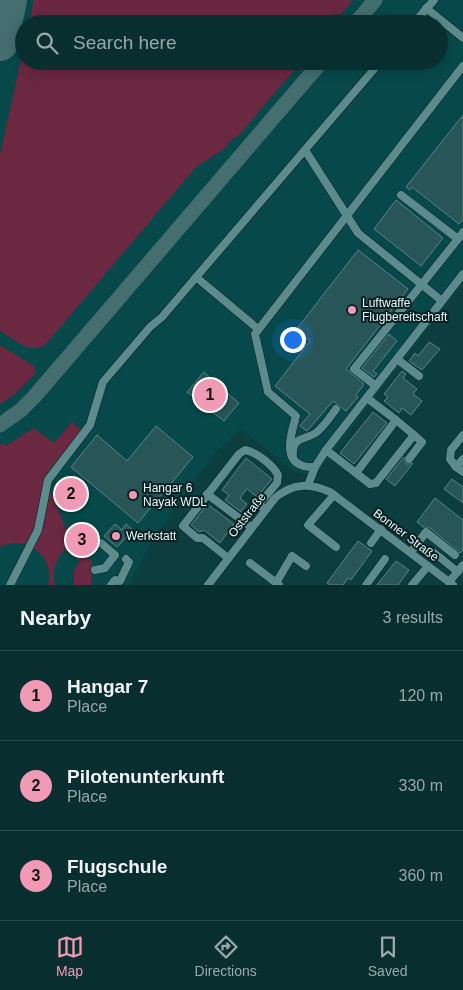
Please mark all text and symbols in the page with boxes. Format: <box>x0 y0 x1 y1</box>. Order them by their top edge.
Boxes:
search box <box>15 15 448 70</box>
icon: search <box>33 29 61 57</box>
text: Search here <box>73 32 177 53</box>
place label: Luftwaffe Flugbereitschaft <box>362 296 448 324</box>
marker: Luftwaffe Flugbereitschaft <box>346 304 358 316</box>
your location <box>280 327 306 353</box>
pin: 1 <box>194 376 226 414</box>
pin: 2 <box>55 475 87 513</box>
place label: Hangar 6 Nayak WDL <box>143 481 207 509</box>
marker: Hangar 6 Nayak WDL <box>127 489 139 501</box>
street label: Oststraße <box>225 490 269 540</box>
street label: Bonner Straße <box>371 506 442 564</box>
pin: 3 <box>66 521 98 559</box>
place label: Werkstatt <box>126 529 177 543</box>
marker: Werkstatt <box>110 530 122 542</box>
text: Nearby <box>20 606 91 629</box>
text: 3 results <box>383 609 443 626</box>
text: Hangar 7 <box>67 676 148 697</box>
text: 1 <box>32 687 40 704</box>
text: 120 m <box>399 687 443 704</box>
text: Place <box>67 698 107 715</box>
text: Pilotenunterkunft <box>67 766 224 787</box>
text: 2 <box>32 777 40 794</box>
text: 330 m <box>399 777 443 794</box>
text: Place <box>67 788 107 805</box>
text: Flugschule <box>67 856 167 877</box>
text: 3 <box>32 867 40 884</box>
text: 360 m <box>399 867 443 884</box>
text: Place <box>67 878 107 895</box>
tab: Map <box>56 933 84 979</box>
tab: Directions <box>195 933 257 979</box>
tab: Saved <box>368 933 407 979</box>

